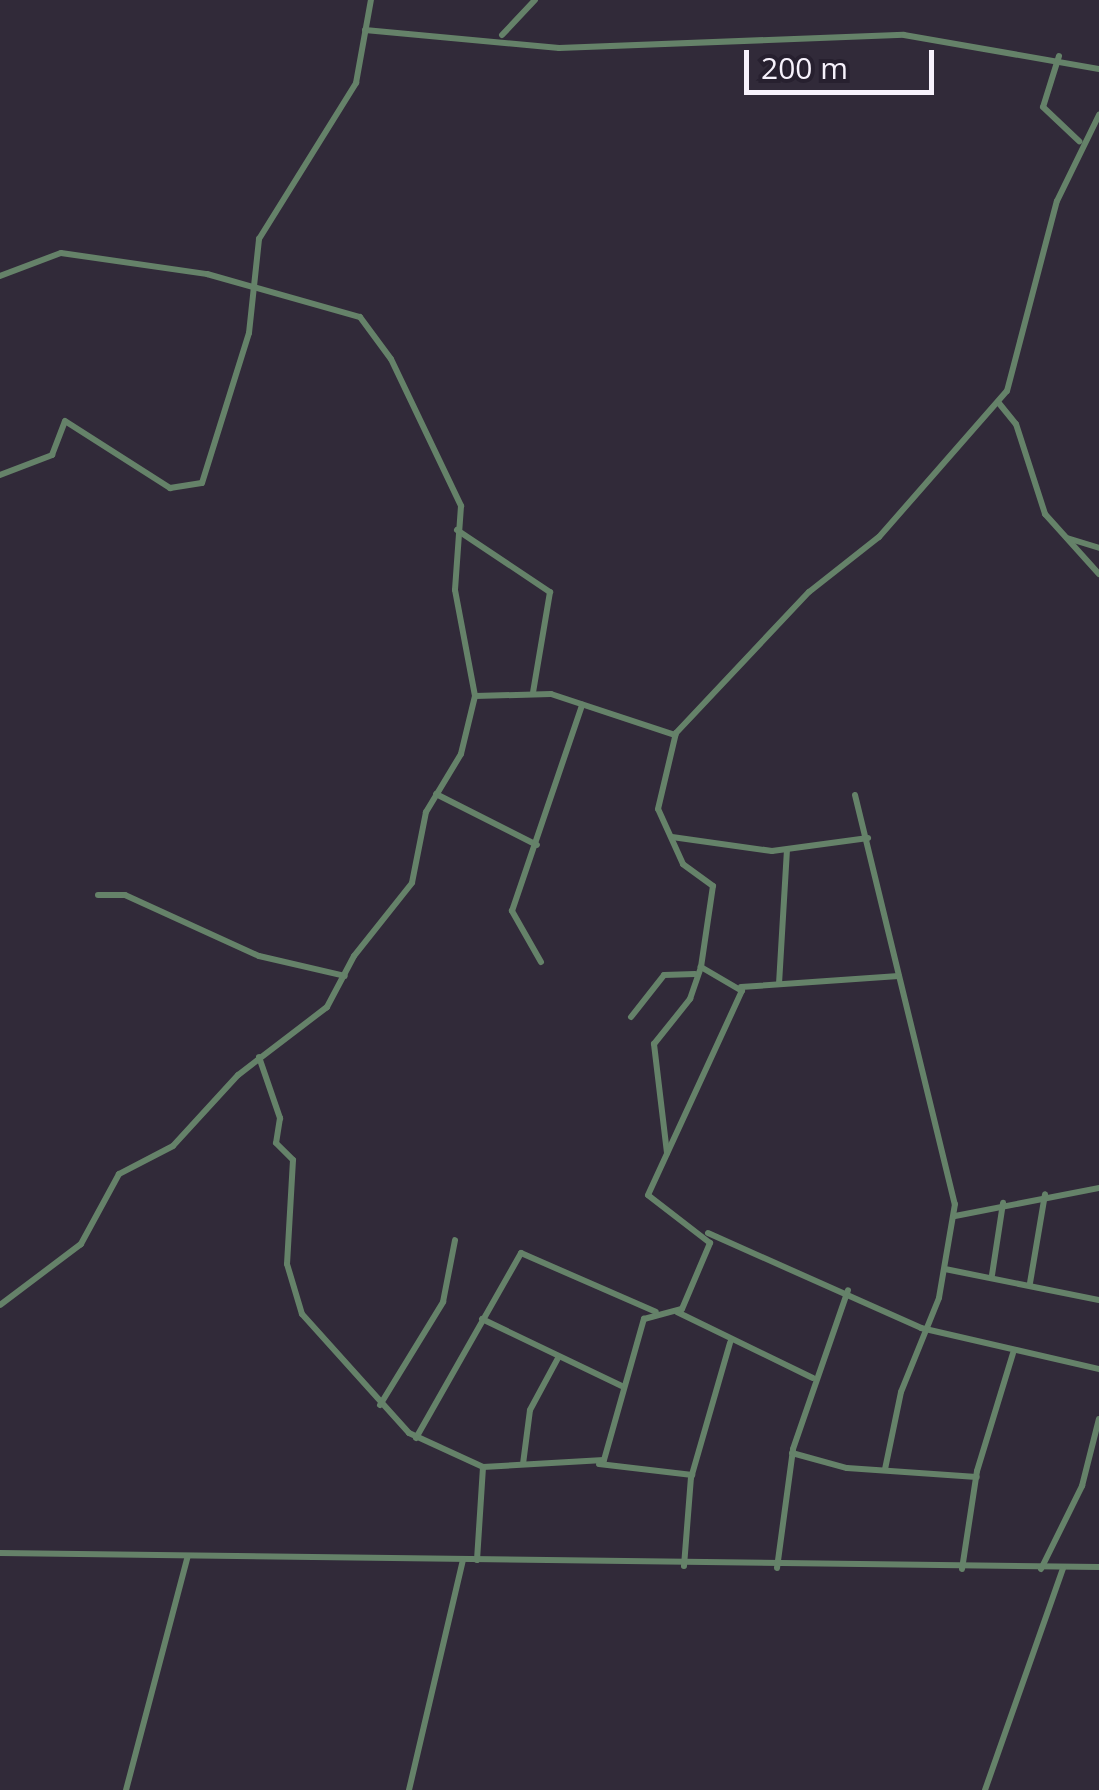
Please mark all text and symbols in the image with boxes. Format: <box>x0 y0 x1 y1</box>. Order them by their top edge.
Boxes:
scale bar <box>749 30 939 92</box>
text: 200 m <box>761 47 848 88</box>

